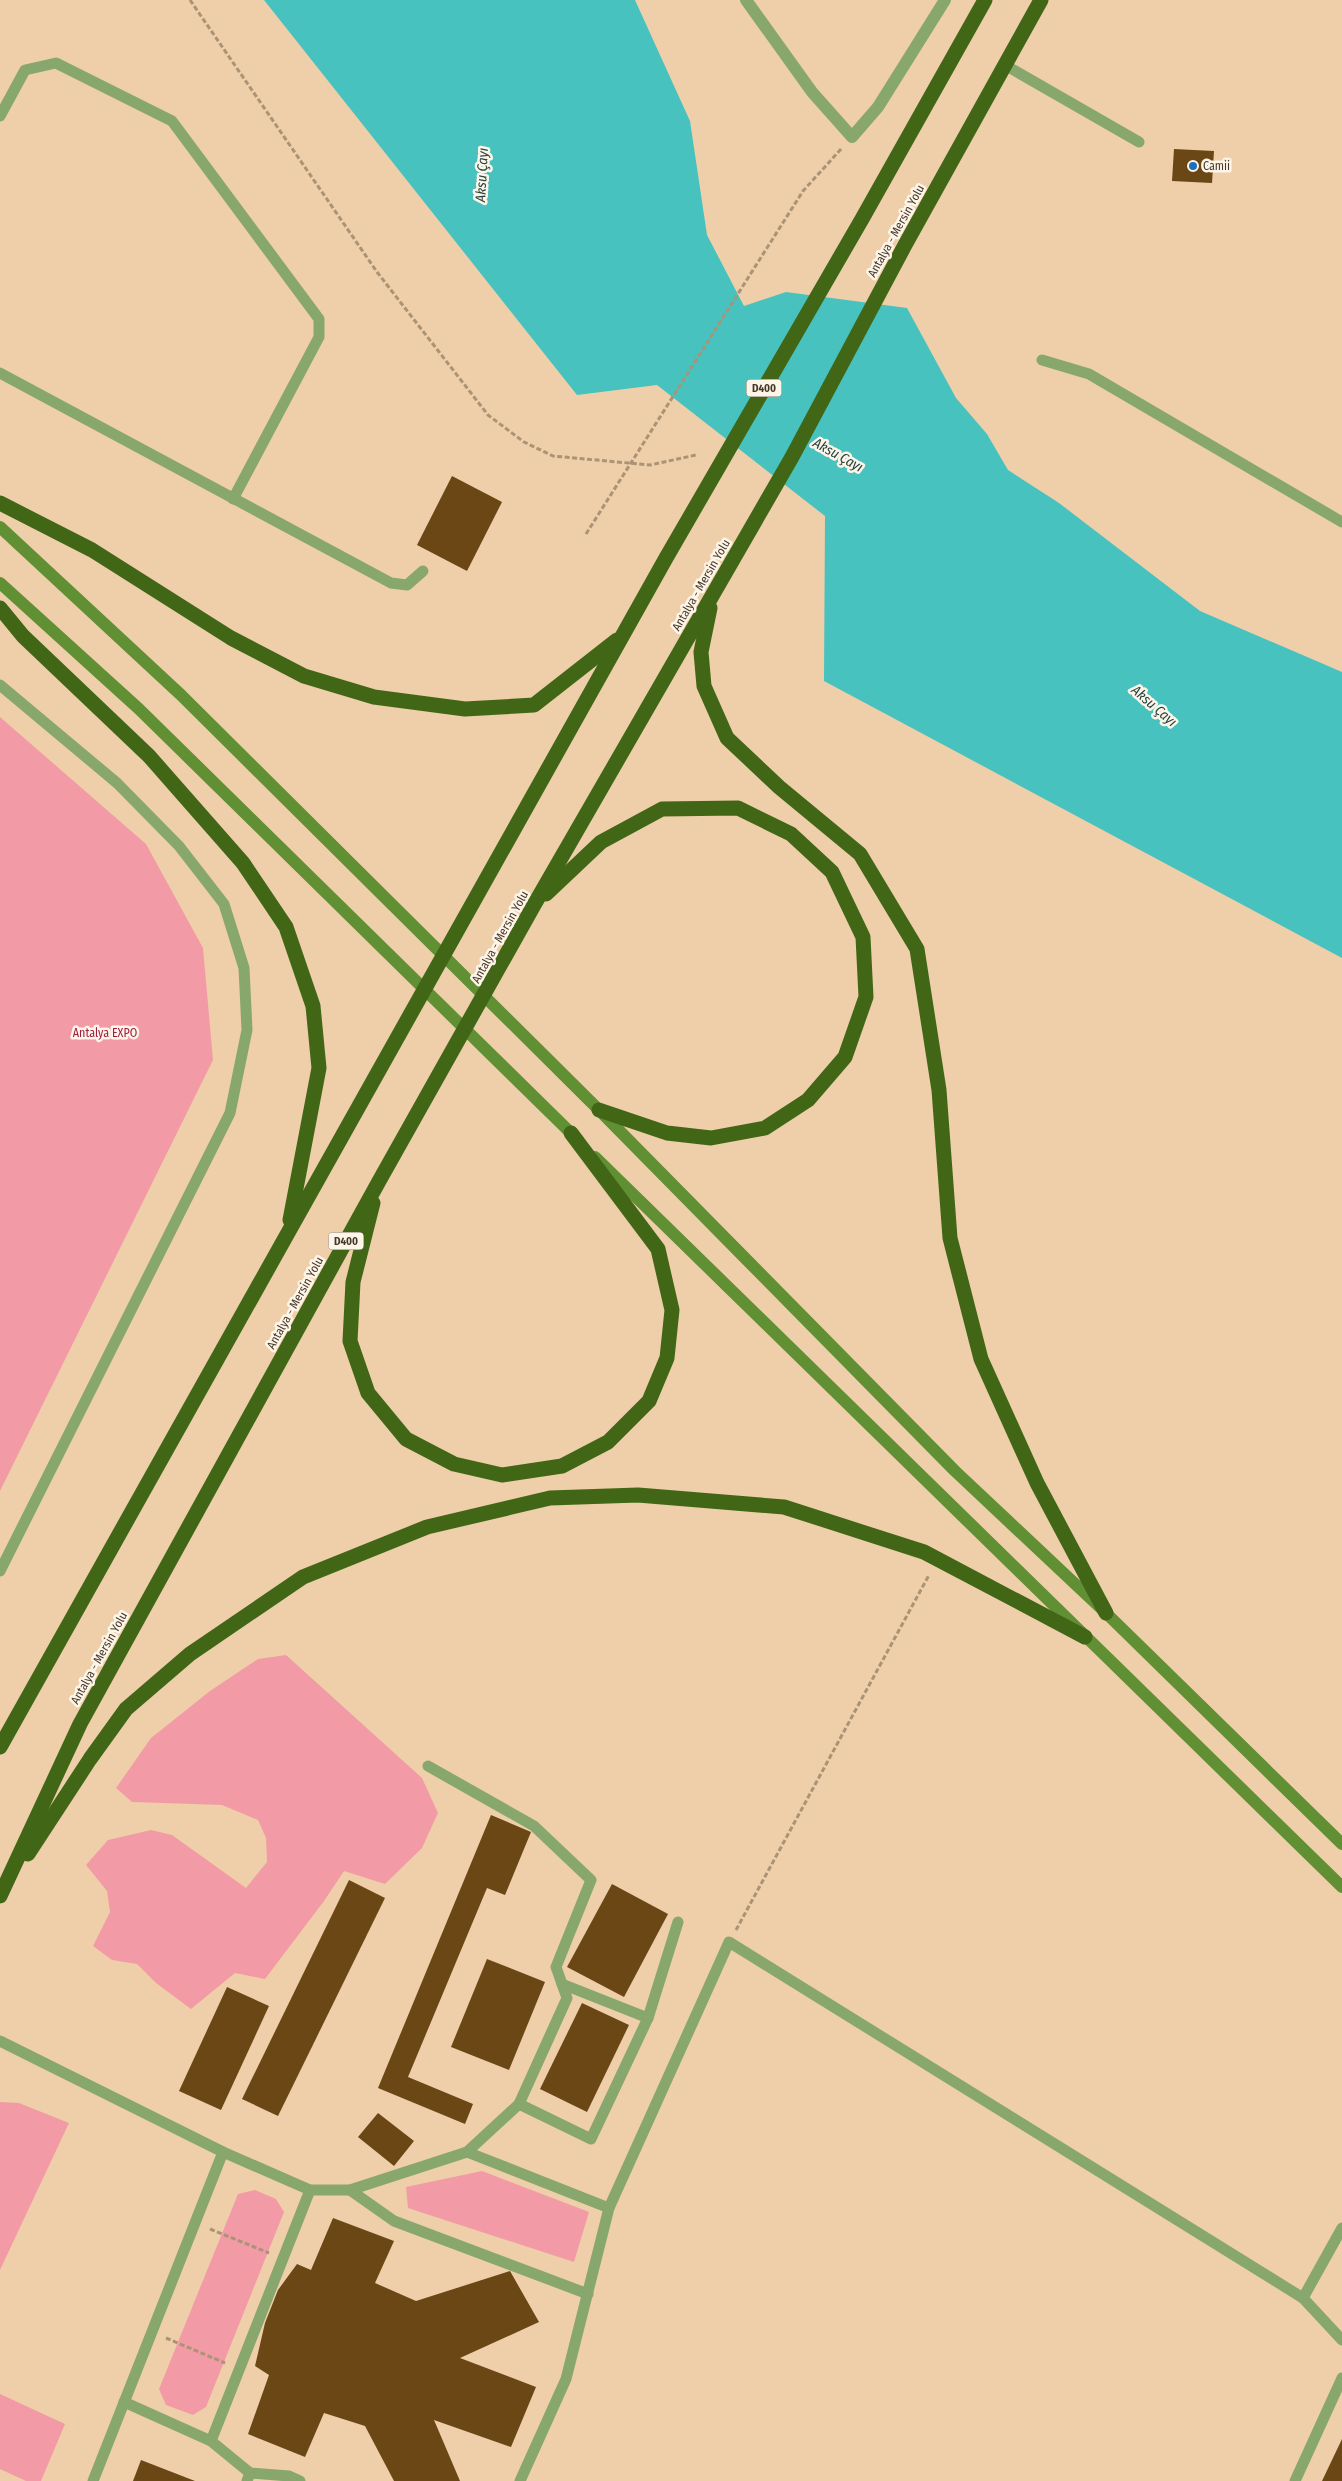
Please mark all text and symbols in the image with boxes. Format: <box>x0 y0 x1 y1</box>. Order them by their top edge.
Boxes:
water label: Aksu Çayı <box>472 147 492 204</box>
place label: Camii <box>1203 159 1230 173</box>
marker: Camii <box>1187 160 1199 172</box>
street label: Antalya - Mersin Yolu <box>865 182 927 280</box>
road number: D400 <box>746 379 782 396</box>
water label: Aksu Çayı <box>809 434 866 476</box>
street label: Antalya - Mersin Yolu <box>669 537 733 633</box>
water label: Aksu Çayı <box>1127 681 1180 730</box>
street label: Antalya - Mersin Yolu <box>469 888 531 986</box>
park label: Antalya EXPO <box>73 1026 137 1040</box>
road number: D400 <box>328 1232 364 1250</box>
street label: Antalya - Mersin Yolu <box>264 1254 326 1352</box>
street label: Antalya - Mersin Yolu <box>68 1609 130 1707</box>

